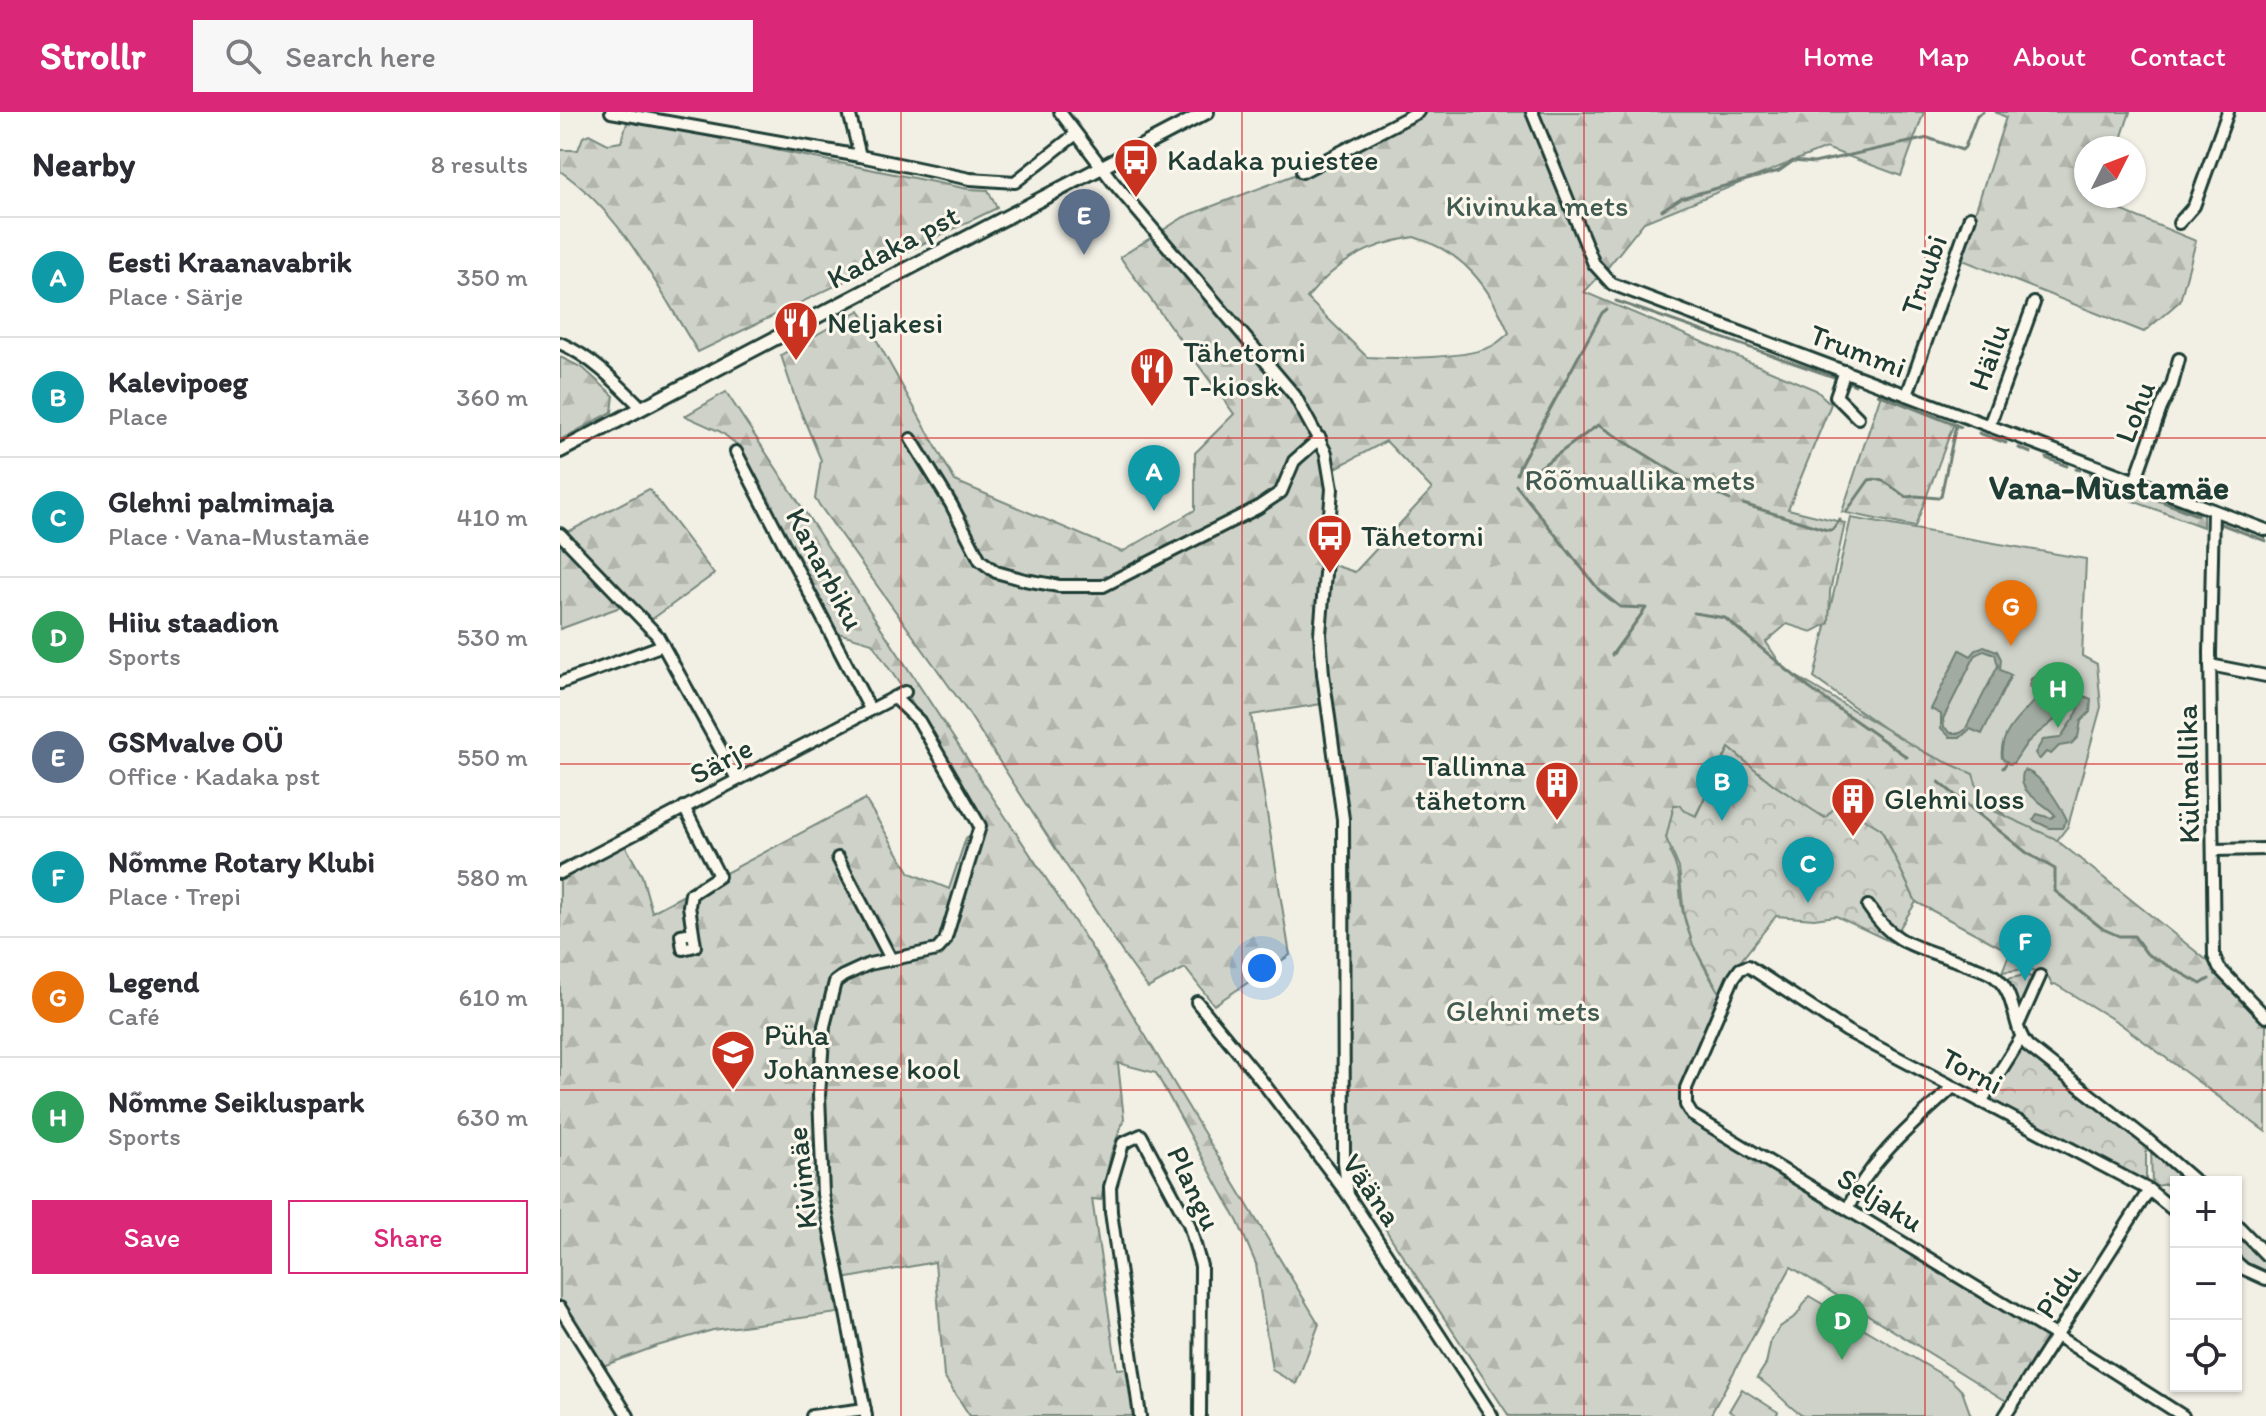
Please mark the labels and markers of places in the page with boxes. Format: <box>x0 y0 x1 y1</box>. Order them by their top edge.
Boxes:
bus stop icon: Kadaka puiestee <box>1112 136 1160 199</box>
place label: Kadaka puiestee <box>1167 141 1378 178</box>
pin: E <box>1058 189 1110 255</box>
restaurant icon: Neljakesi <box>772 299 820 362</box>
place label: Neljakesi <box>827 304 943 341</box>
place label: Tähetorni T-kiosk <box>1183 333 1306 404</box>
restaurant icon: Tähetorni T-kiosk <box>1128 345 1176 408</box>
pin: A <box>1128 445 1180 511</box>
bus stop icon: Tähetorni <box>1306 512 1354 575</box>
place label: Tähetorni <box>1361 517 1484 554</box>
pin: G <box>1985 580 2037 646</box>
pin: H <box>2032 662 2084 728</box>
place label: Tallinna tähetorn <box>1415 747 1526 818</box>
pin: B <box>1696 755 1748 821</box>
building icon: Tallinna tähetorn <box>1533 759 1581 822</box>
building icon: Glehni loss <box>1829 775 1877 838</box>
place label: Glehni loss <box>1884 780 2025 817</box>
pin: C <box>1782 837 1834 903</box>
pin: F <box>1999 915 2051 981</box>
place label: Püha Johannese kool <box>764 1016 961 1087</box>
school or university icon: Püha Johannese kool <box>709 1028 757 1091</box>
pin: D <box>1816 1294 1868 1360</box>

